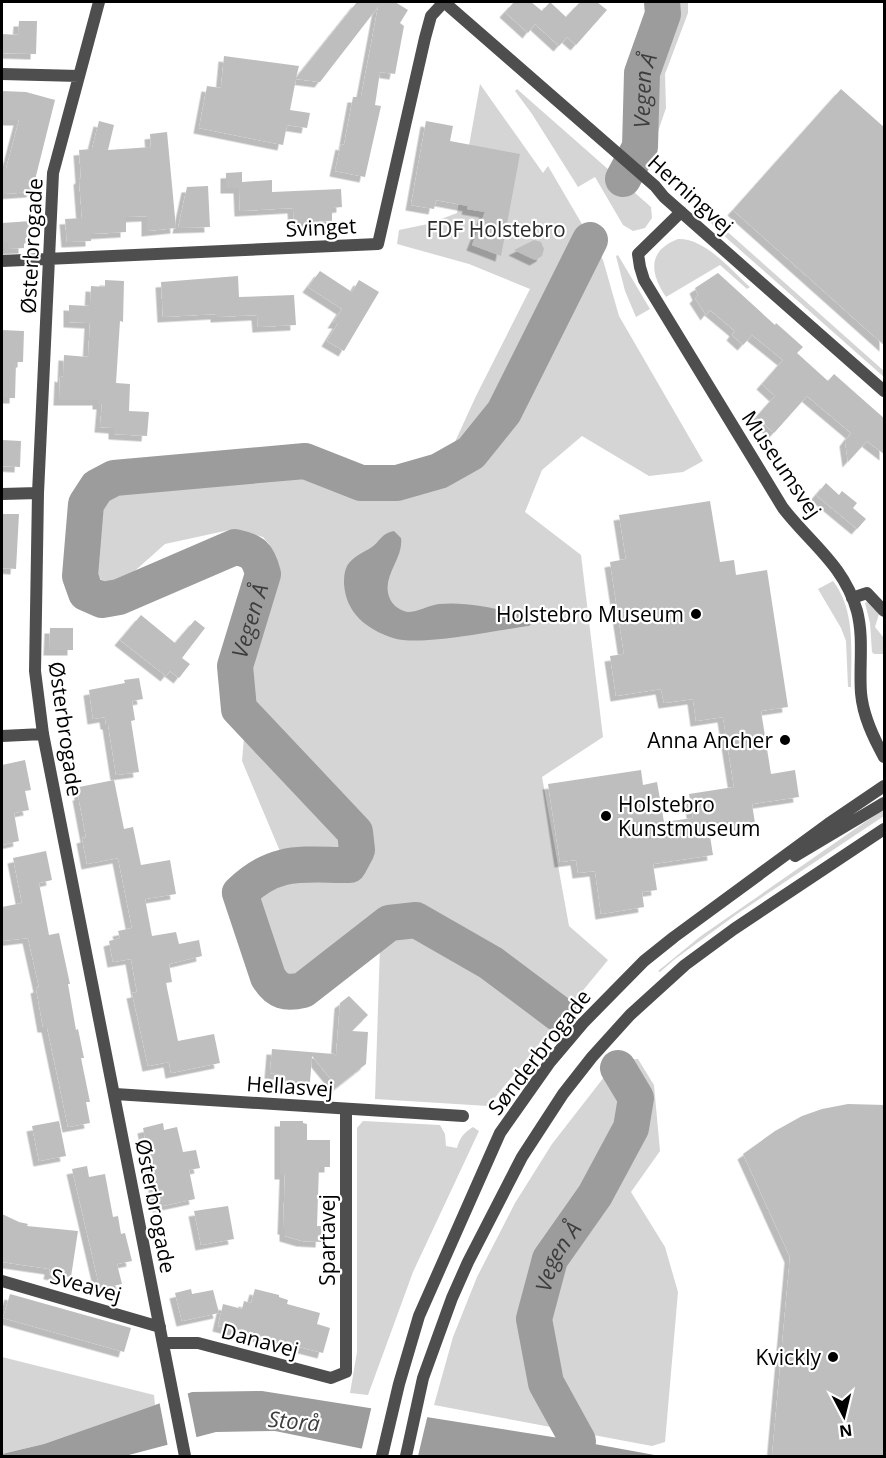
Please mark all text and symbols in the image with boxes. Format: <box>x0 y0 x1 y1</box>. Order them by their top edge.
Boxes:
water label: Vegen Å <box>626 48 663 129</box>
street label: Herningvej <box>642 148 740 240</box>
street label: Østerbrogade <box>13 177 49 315</box>
street label: Svinget <box>285 211 357 243</box>
park label: FDF Holstebro <box>426 215 566 243</box>
street label: Museumsvej <box>736 405 828 523</box>
water label: Vegen Å <box>223 580 274 661</box>
place label: Holstebro Museum <box>496 600 684 628</box>
marker: Holstebro Museum <box>689 607 703 621</box>
street label: Østerbrogade <box>43 660 89 798</box>
place label: Anna Ancher <box>647 726 773 754</box>
marker: Anna Ancher <box>778 733 792 747</box>
place label: Holstebro Kunstmuseum <box>618 790 761 842</box>
marker: Holstebro Kunstmuseum <box>599 809 613 823</box>
street label: Sønderbrogade <box>481 983 597 1121</box>
street label: Hellasvej <box>246 1069 334 1103</box>
street label: Østerbrogade <box>129 1137 183 1275</box>
street label: Spartavej <box>313 1194 341 1286</box>
water label: Vegen Å <box>527 1215 587 1294</box>
street label: Sveavej <box>47 1261 125 1309</box>
street label: Danavej <box>218 1316 302 1364</box>
place label: Kvickly <box>755 1343 821 1371</box>
marker: Kvickly <box>826 1350 840 1364</box>
north arrow <box>814 1386 874 1446</box>
water label: Storå <box>267 1403 321 1437</box>
text: N <box>838 1419 854 1443</box>

